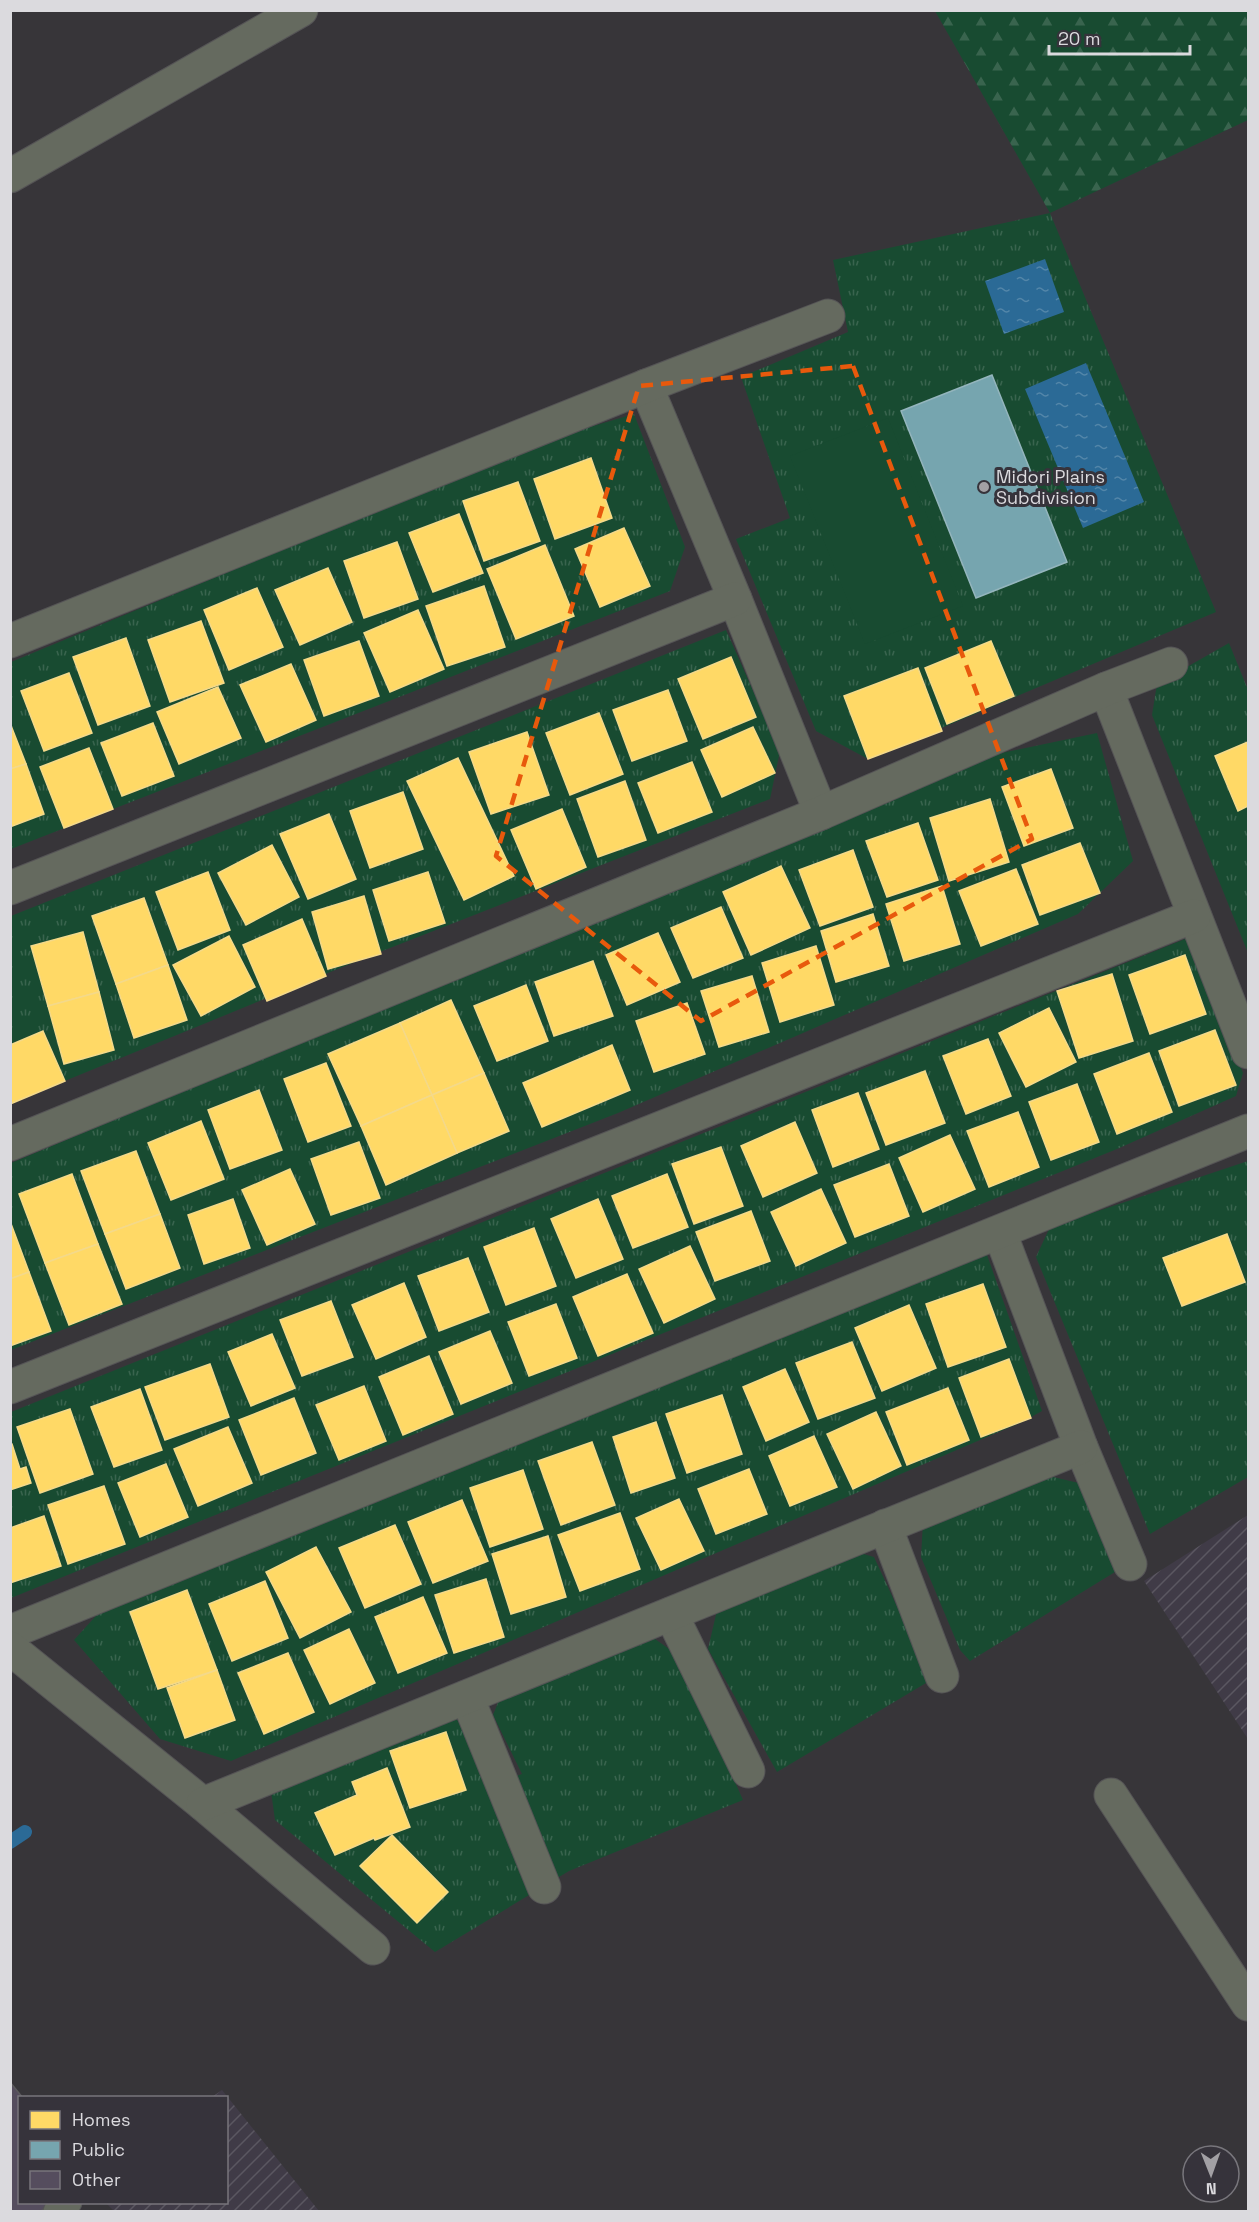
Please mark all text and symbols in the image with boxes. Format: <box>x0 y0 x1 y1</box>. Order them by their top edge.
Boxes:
scale bar <box>1049 18 1190 56</box>
text: 20 m <box>1058 27 1101 50</box>
place label: Midori Plains Subdivision <box>996 465 1105 509</box>
marker: Midori Plains Subdivision <box>977 480 991 494</box>
legend <box>18 2096 228 2204</box>
text: Homes <box>72 2108 131 2131</box>
text: Public <box>72 2138 125 2161</box>
north arrow <box>1181 2144 1241 2204</box>
text: Other <box>72 2168 121 2191</box>
text: N <box>1206 2178 1217 2199</box>

